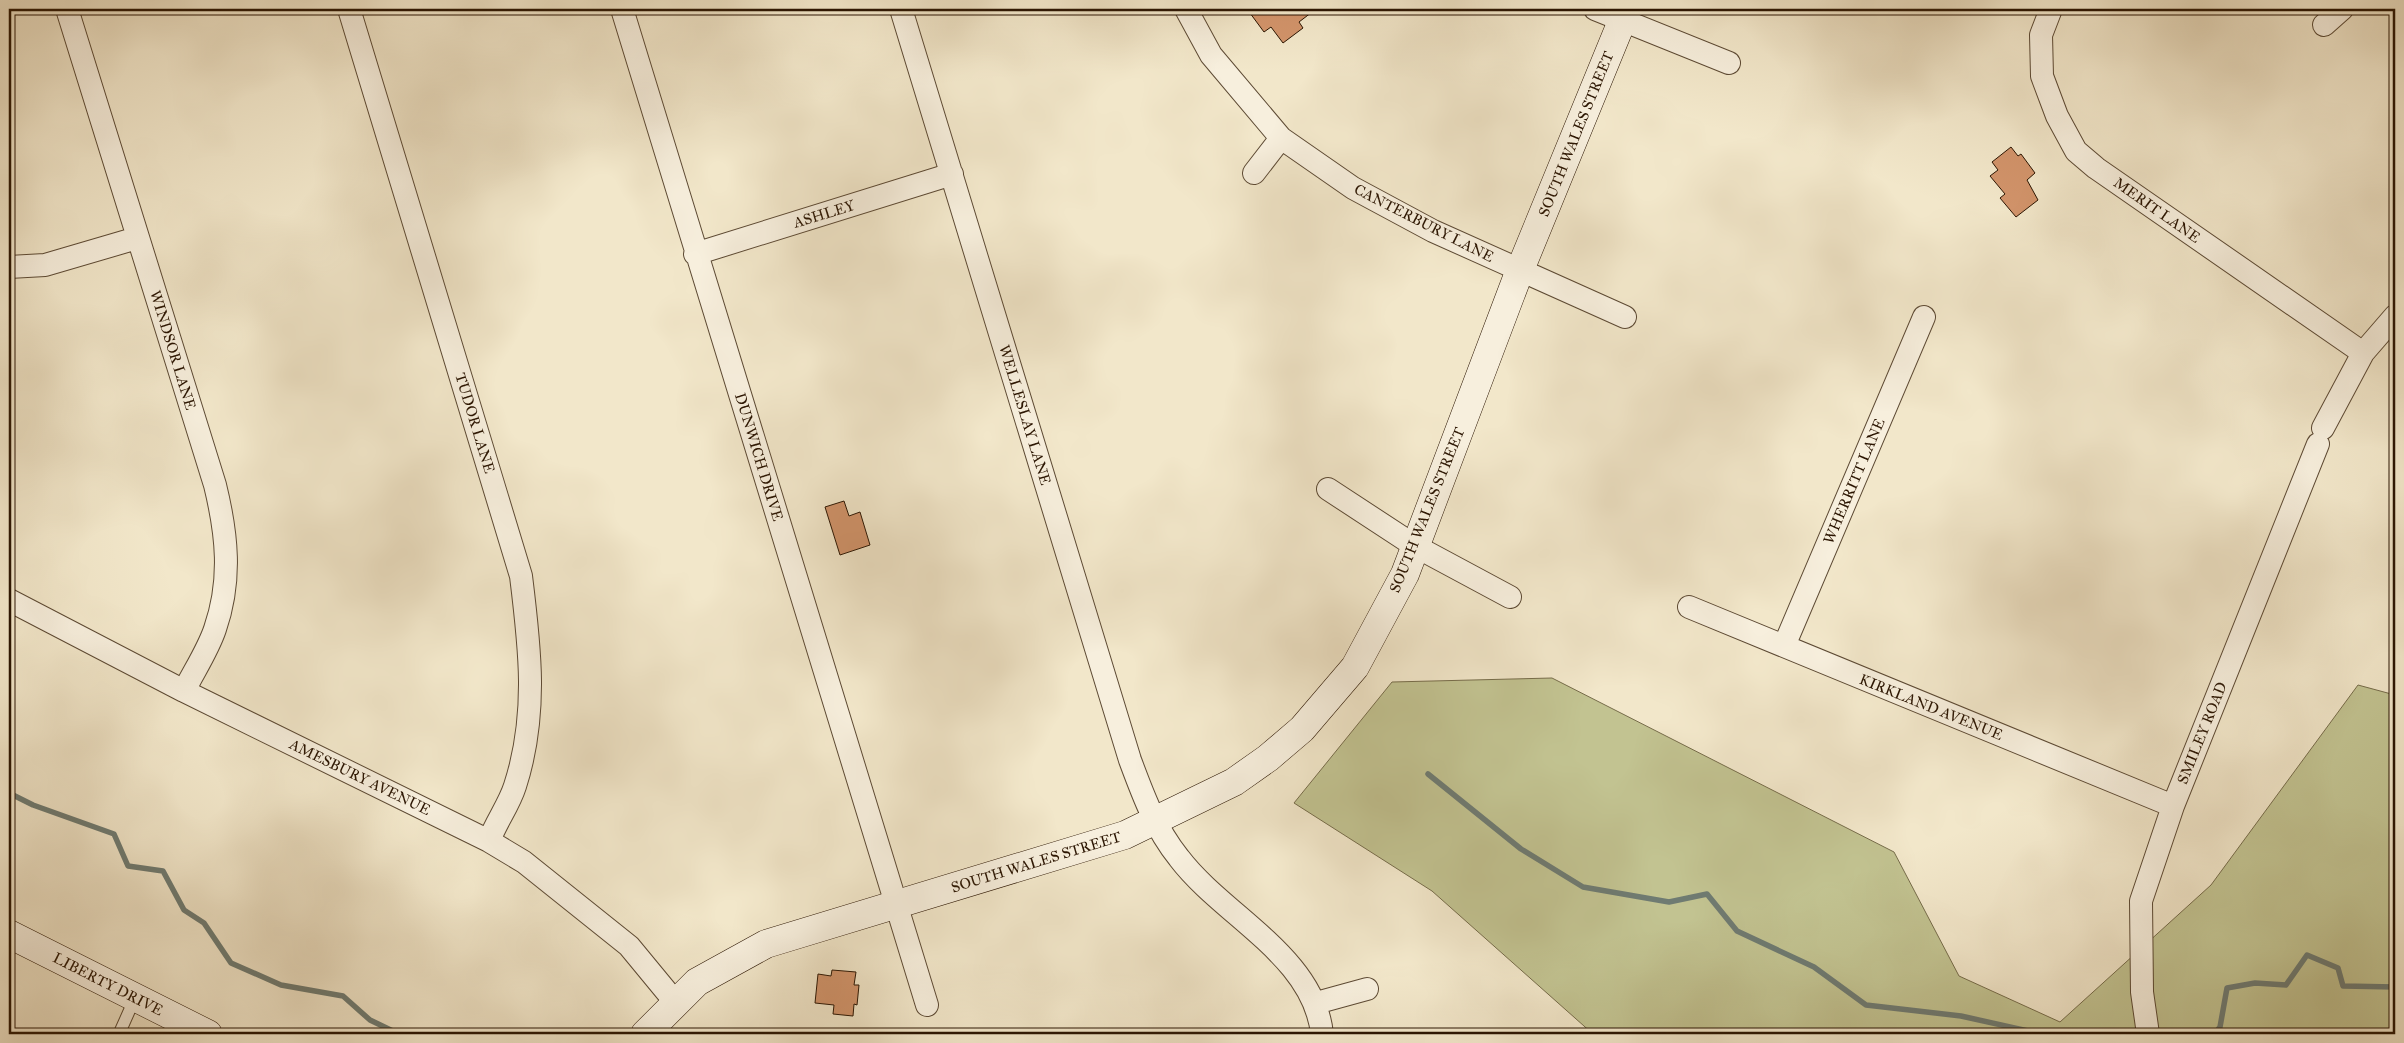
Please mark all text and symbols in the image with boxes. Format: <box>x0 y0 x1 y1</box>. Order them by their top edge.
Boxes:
street label: SOUTH WALES STREET <box>1535 49 1617 219</box>
street label: MERIT LANE <box>2110 173 2204 247</box>
street label: CANTERBURY LANE <box>1351 180 1497 266</box>
street label: ASHLEY <box>790 196 857 232</box>
street label: WINDSOR LANE <box>146 288 200 412</box>
street label: WELLESLAY LANE <box>995 343 1055 487</box>
street label: TUDOR LANE <box>451 371 499 476</box>
street label: DUNWICH DRIVE <box>731 391 787 523</box>
street label: WHERRITT LANE <box>1819 415 1889 546</box>
street label: SOUTH WALES STREET <box>1386 425 1468 595</box>
street label: KIRKLAND AVENUE <box>1857 670 2006 744</box>
street label: SMILEY ROAD <box>2173 679 2231 787</box>
street label: AMESBURY AVENUE <box>286 735 434 819</box>
street label: SOUTH WALES STREET <box>949 828 1123 896</box>
street label: LIBERTY DRIVE <box>50 948 166 1020</box>

